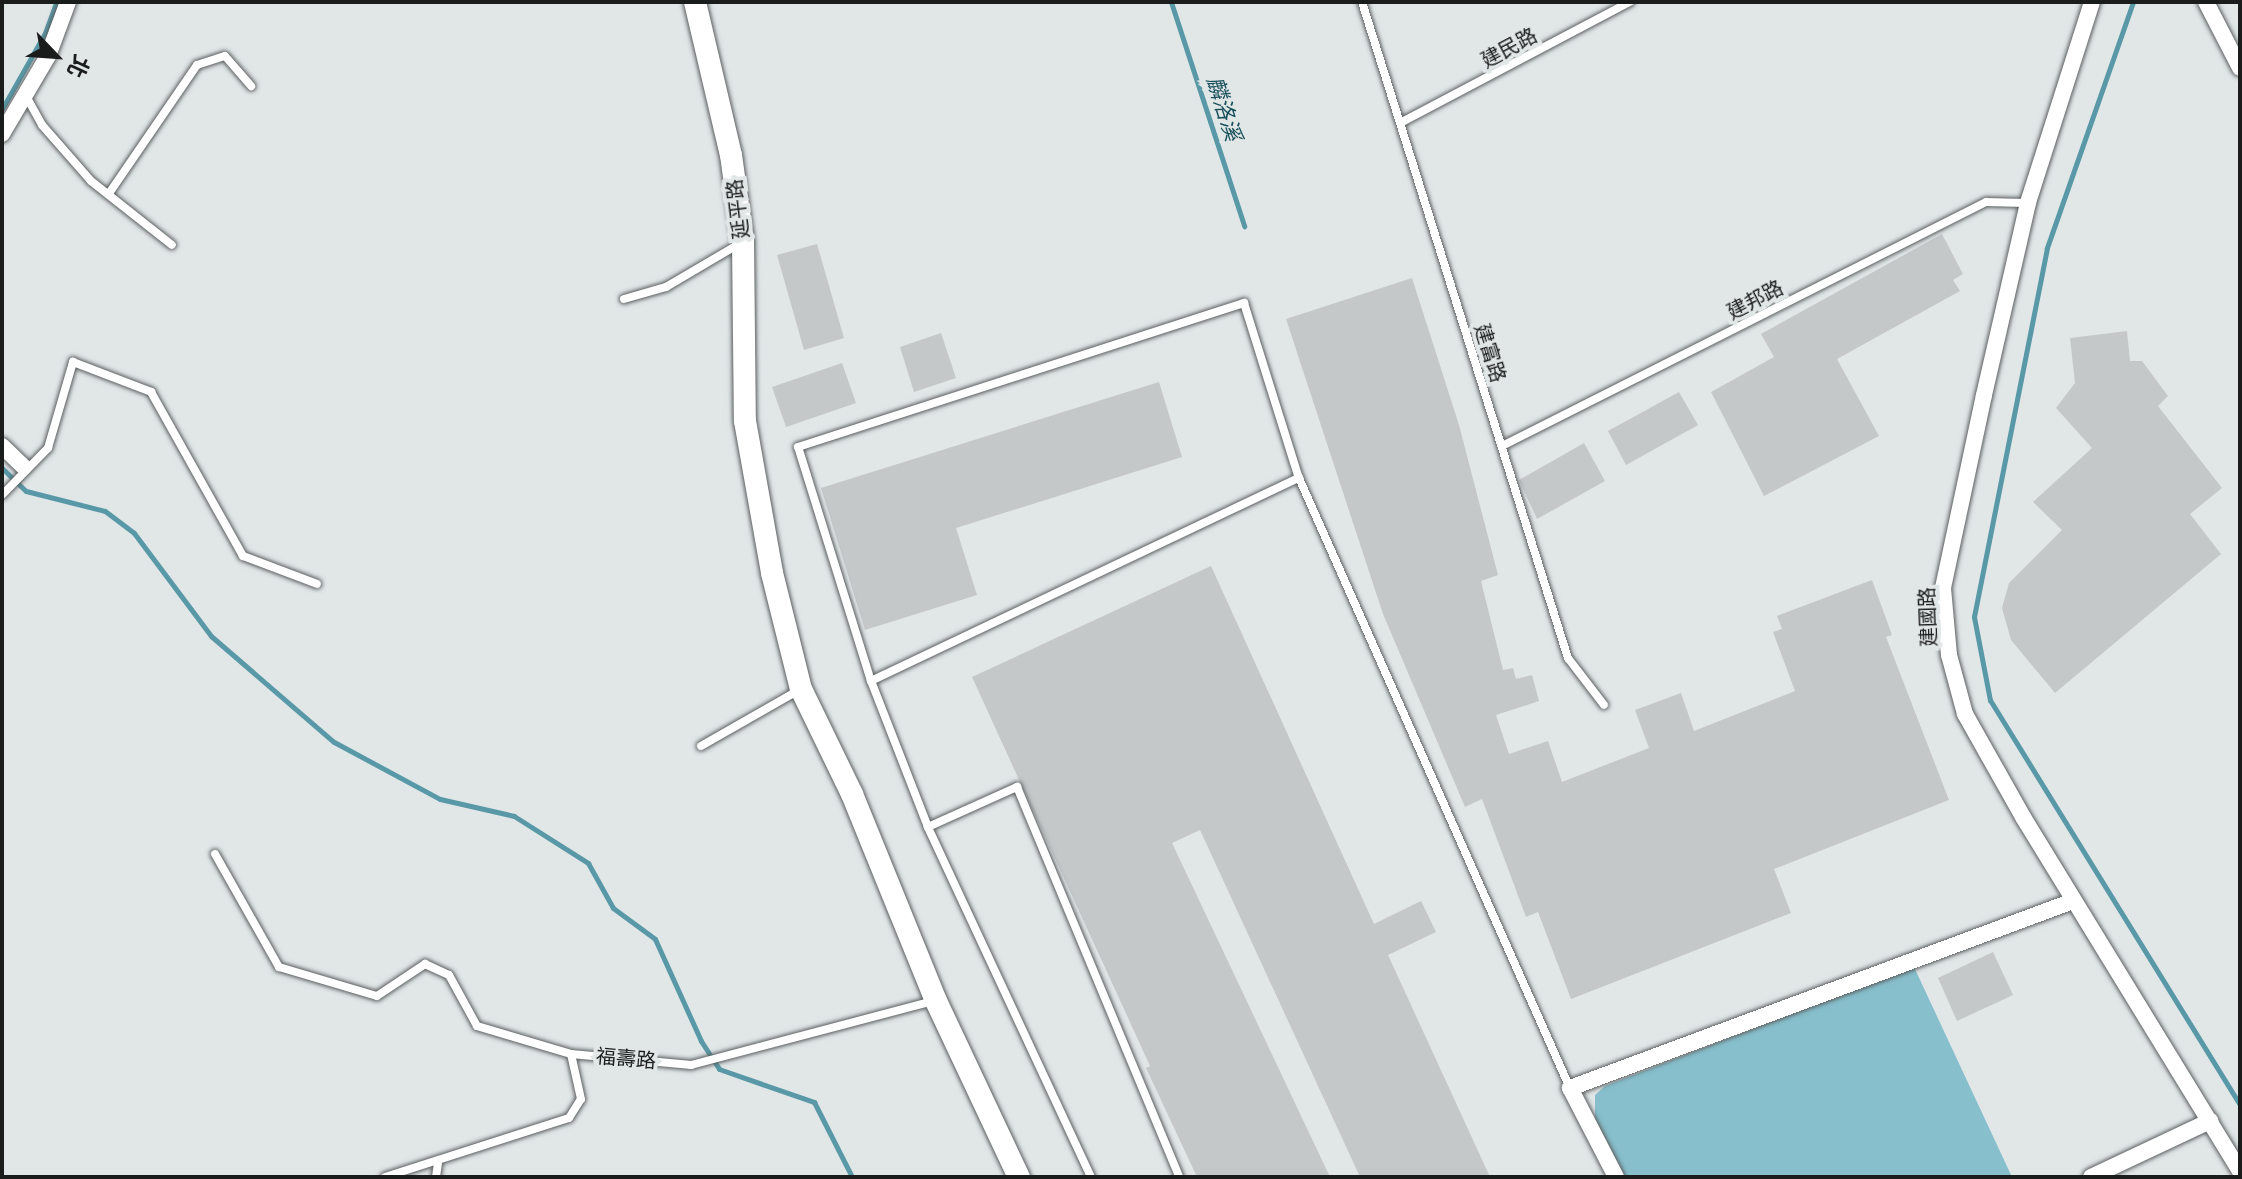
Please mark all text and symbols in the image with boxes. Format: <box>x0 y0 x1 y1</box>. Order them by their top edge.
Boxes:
north arrow <box>16 16 96 96</box>
street label: 建民路 <box>1477 23 1541 73</box>
text: 北 <box>60 50 96 82</box>
water label: 麟洛溪 <box>1200 74 1246 144</box>
street label: 延平路 <box>722 178 754 240</box>
street label: 建邦路 <box>1723 276 1787 324</box>
street label: 建富路 <box>1470 321 1510 385</box>
street label: 建國路 <box>1915 587 1941 647</box>
street label: 福壽路 <box>595 1044 657 1074</box>

